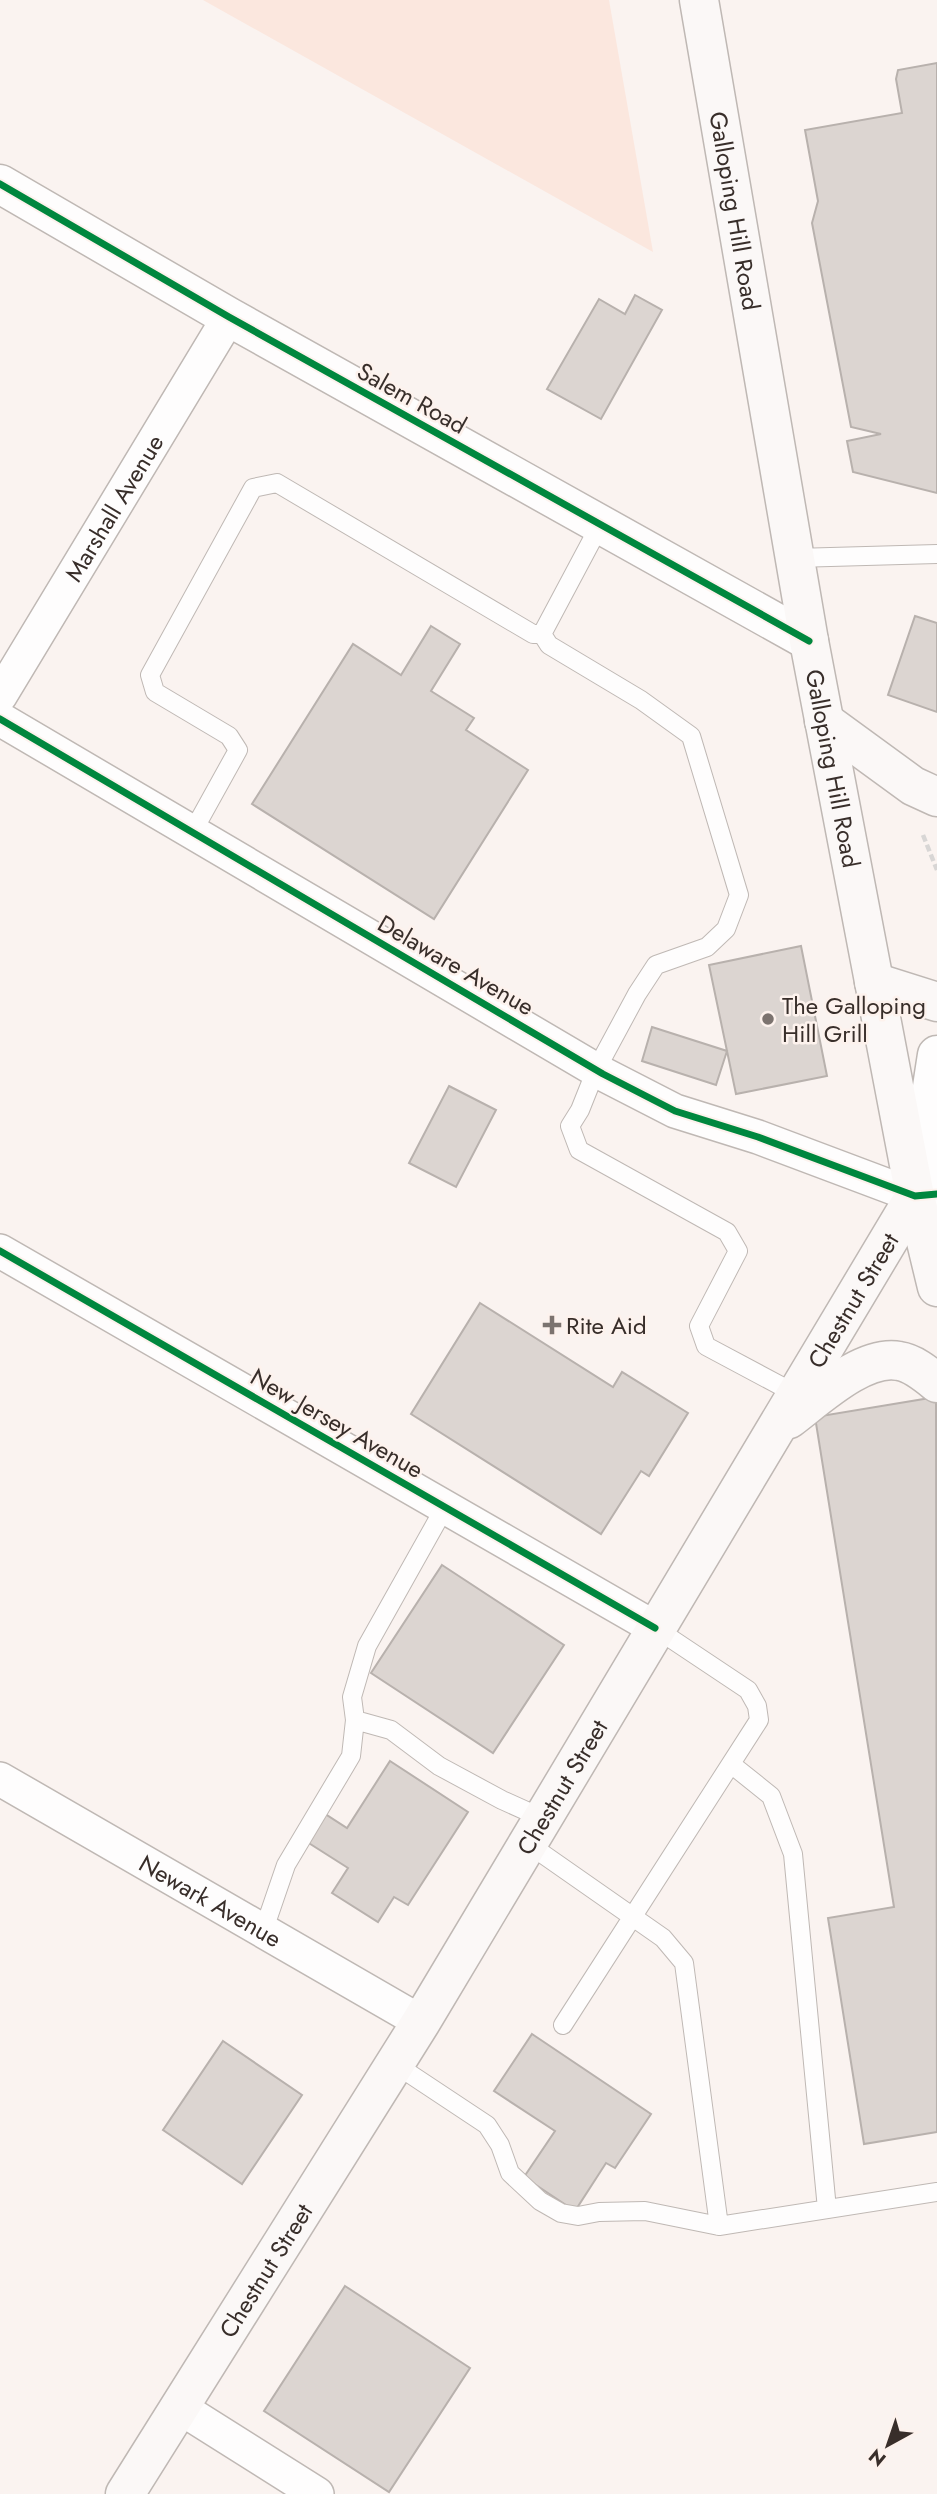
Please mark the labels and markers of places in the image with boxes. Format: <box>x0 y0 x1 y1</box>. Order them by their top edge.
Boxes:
place label: The Galloping Hill Grill <box>782 988 926 1051</box>
marker: The Galloping Hill Grill <box>760 1011 776 1027</box>
place label: Rite Aid <box>566 1308 647 1343</box>
marker: Rite Aid <box>544 1317 560 1333</box>

